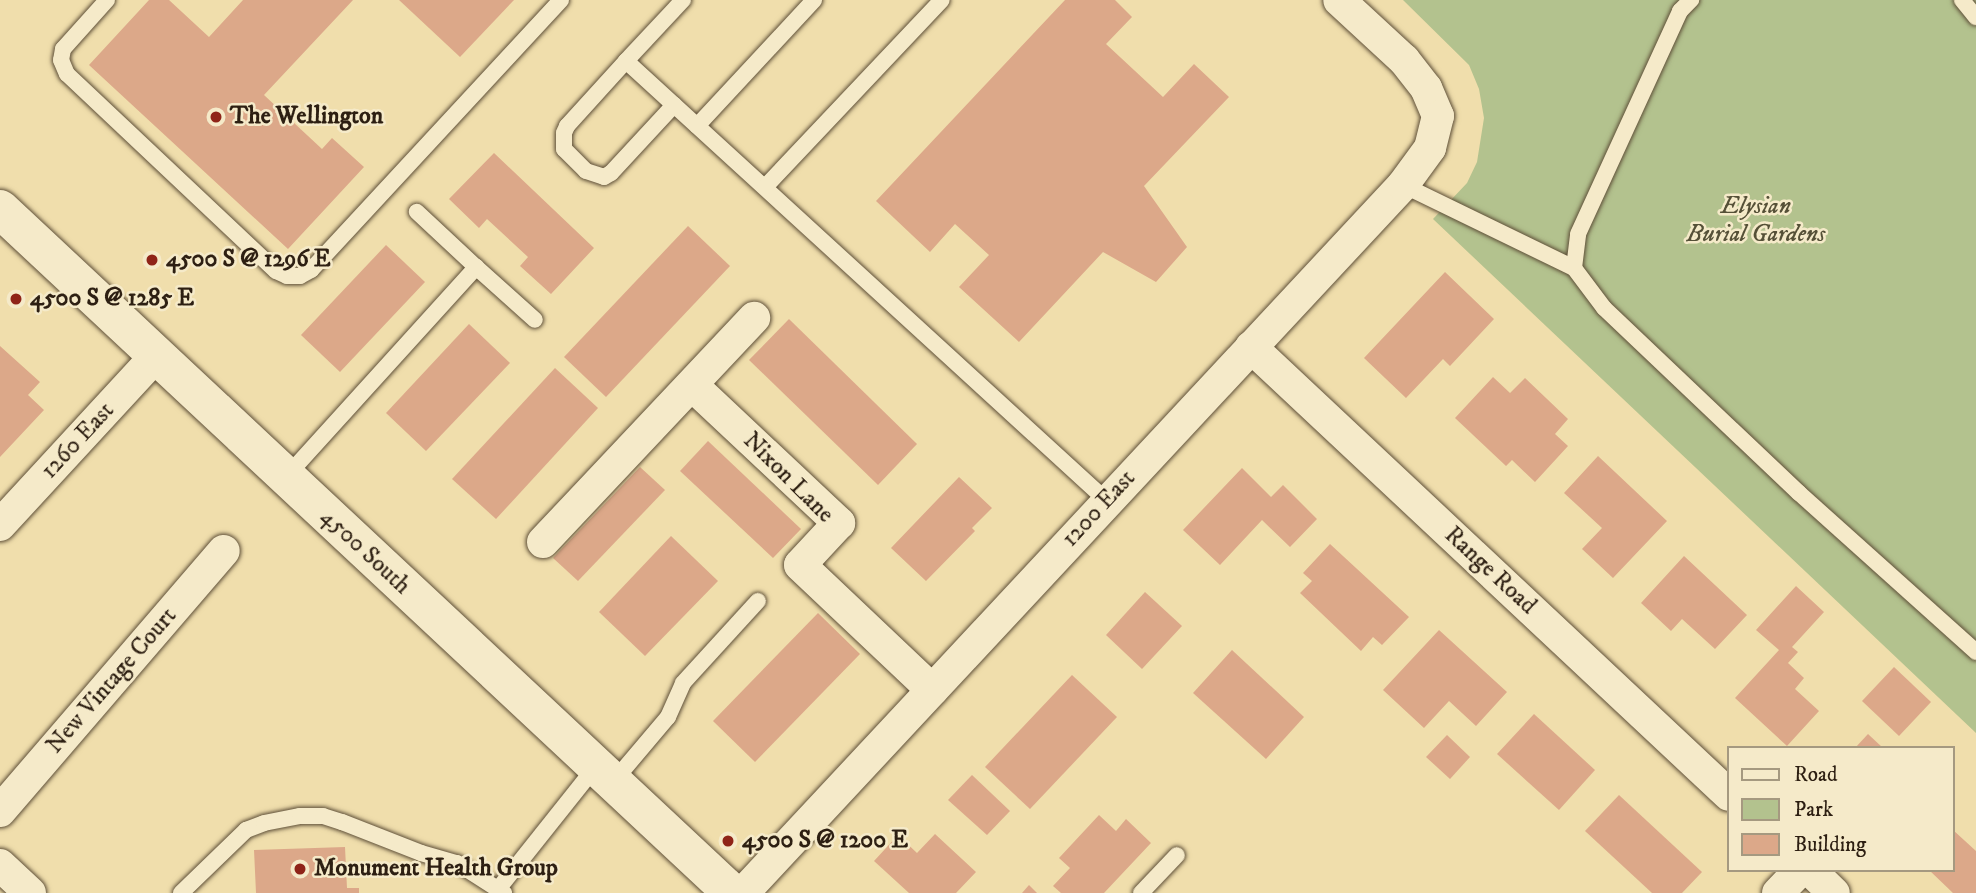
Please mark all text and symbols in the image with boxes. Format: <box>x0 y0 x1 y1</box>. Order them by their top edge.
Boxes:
place label: The Wellington <box>230 103 383 131</box>
marker: The Wellington <box>208 109 224 125</box>
park label: Elysian Burial Gardens <box>1687 193 1825 249</box>
place label: 4500 S @ 1296 E <box>166 246 331 274</box>
marker: 4500 S @ 1296 E <box>144 252 160 268</box>
place label: 4500 S @ 1285 E <box>30 285 194 313</box>
marker: 4500 S @ 1285 E <box>8 291 24 307</box>
street label: 1260 East <box>35 397 121 485</box>
street label: Nixon Lane <box>737 427 839 529</box>
street label: 1200 East <box>1056 465 1142 553</box>
street label: 4500 South <box>314 503 416 601</box>
street label: Range Road <box>1438 521 1542 621</box>
street label: New Vintage Court <box>41 602 183 760</box>
legend <box>1728 746 1955 872</box>
text: Road <box>1794 762 1838 788</box>
text: Park <box>1794 797 1833 823</box>
place label: 4500 S @ 1200 E <box>742 827 908 855</box>
text: Building <box>1794 832 1866 858</box>
marker: 4500 S @ 1200 E <box>720 833 736 849</box>
place label: Monument Health Group <box>314 855 558 883</box>
marker: Monument Health Group <box>292 861 308 877</box>

